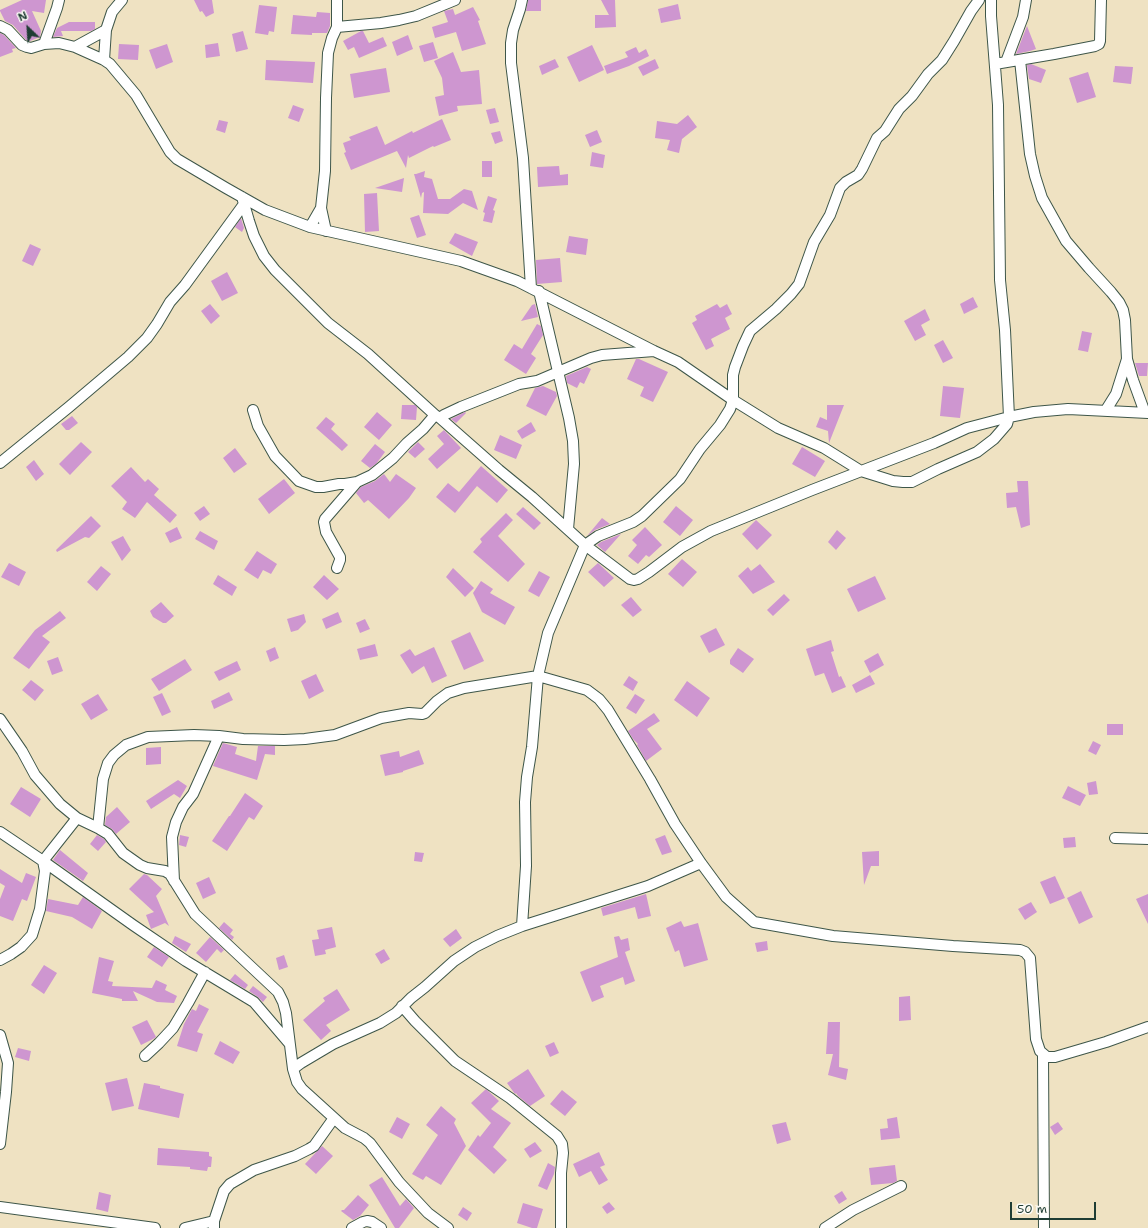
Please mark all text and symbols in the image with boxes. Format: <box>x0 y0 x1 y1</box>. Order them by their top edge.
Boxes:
north arrow <box>8 8 48 48</box>
text: N <box>16 8 30 25</box>
scale bar <box>1012 1194 1098 1220</box>
text: 50 m <box>1017 1201 1047 1217</box>

